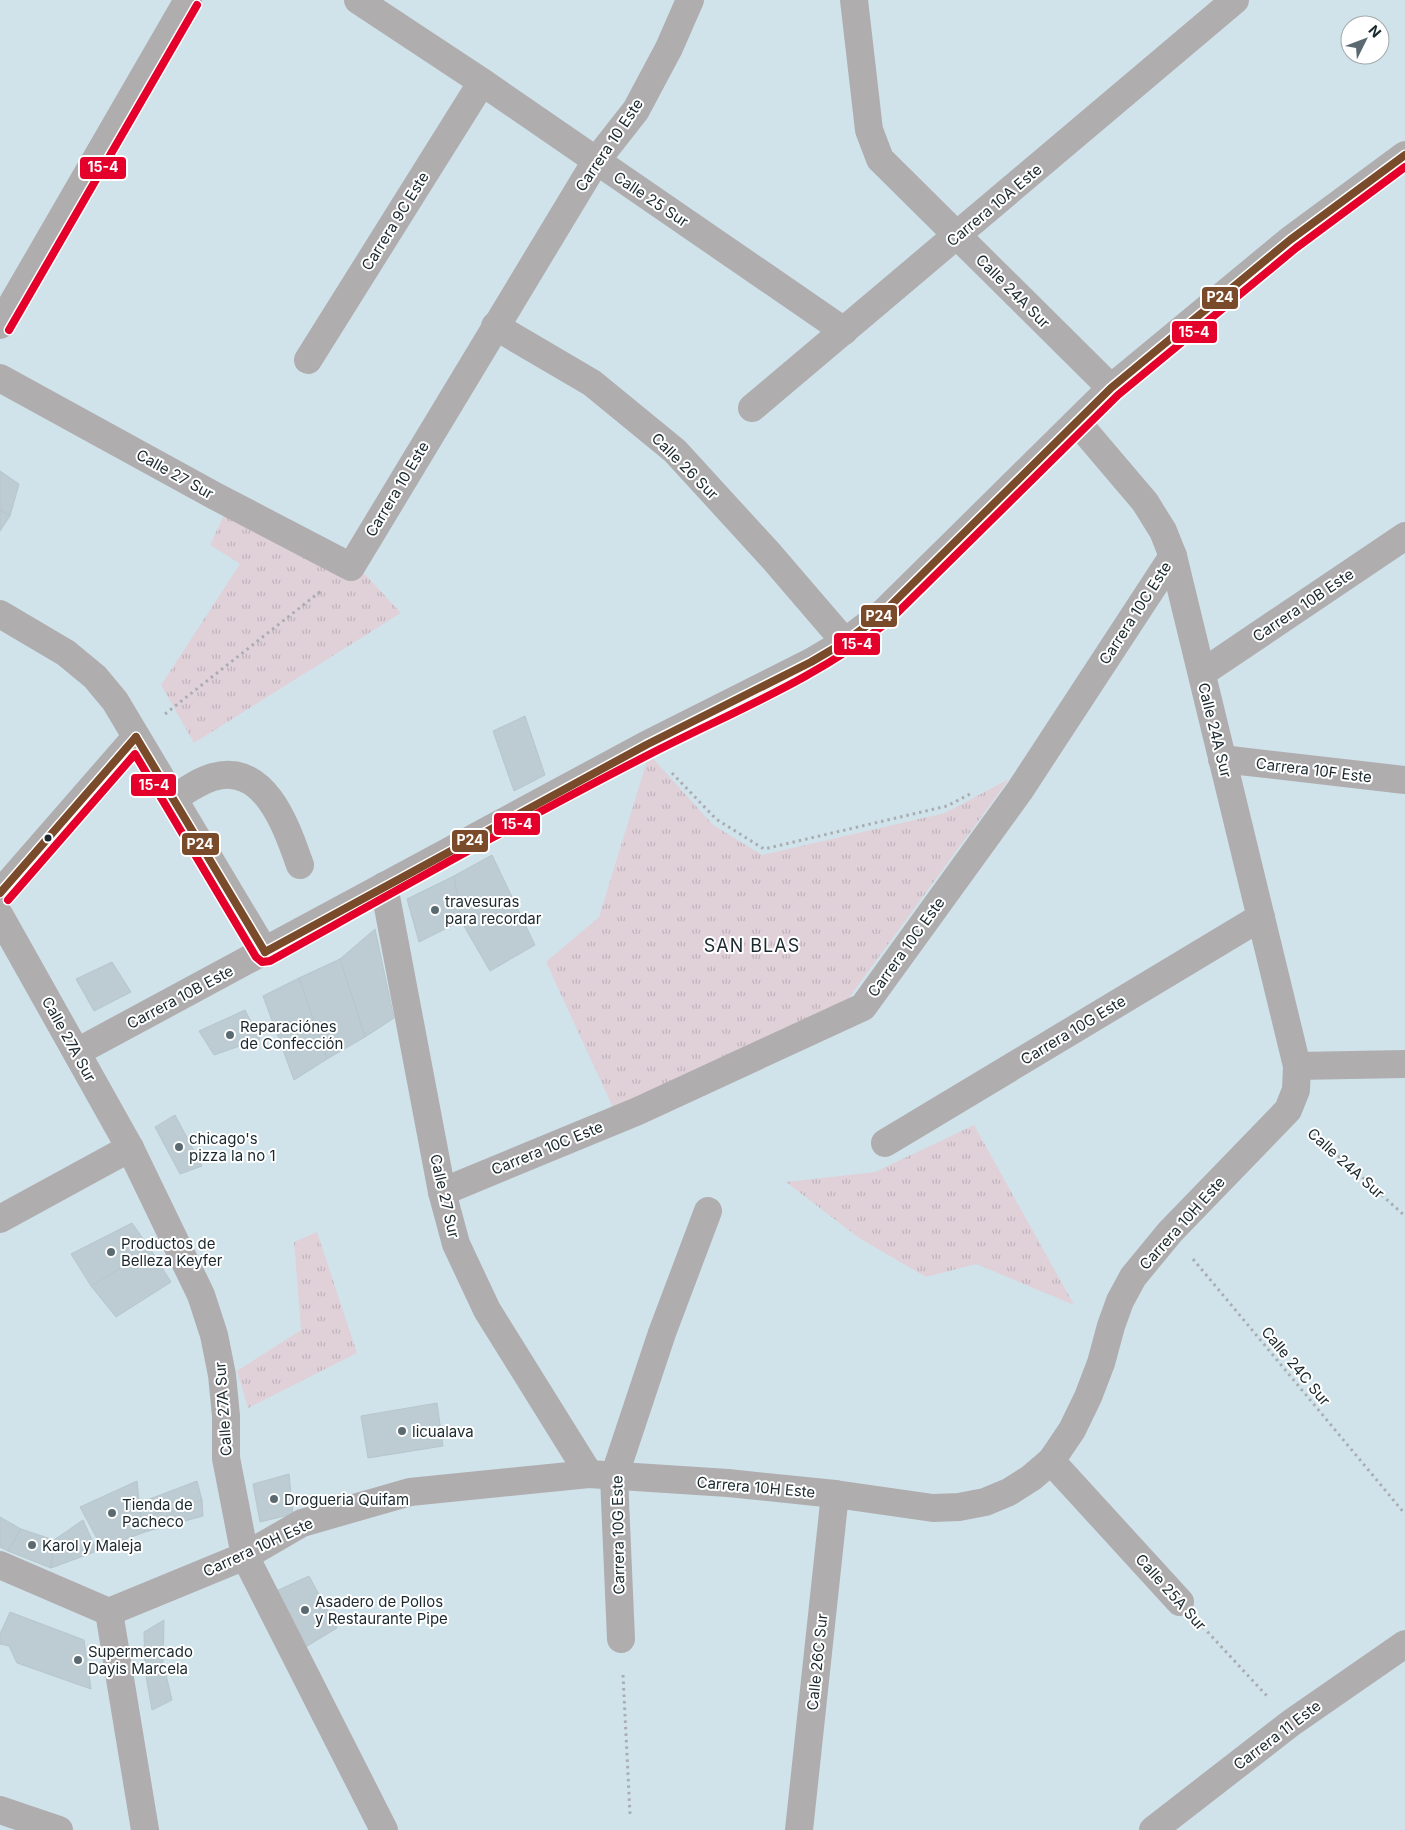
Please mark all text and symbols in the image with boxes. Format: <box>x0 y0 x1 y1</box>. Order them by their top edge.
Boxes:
north arrow <box>1340 15 1390 65</box>
text: N <box>1365 21 1385 41</box>
street label: Carrera 10 Este <box>571 95 647 195</box>
line badge: 15-4 <box>79 156 127 180</box>
text: 15-4 <box>87 158 119 175</box>
street label: Carrera 10A Este <box>943 160 1045 250</box>
street label: Calle 25 Sur <box>610 167 692 231</box>
street label: Carrera 9C Este <box>357 168 433 274</box>
street label: Calle 24A Sur <box>972 250 1054 332</box>
line badge: P24 <box>1201 286 1239 310</box>
text: P24 <box>1206 288 1234 305</box>
line badge: 15-4 <box>1171 320 1218 344</box>
text: 15-4 <box>1178 323 1210 340</box>
street label: Calle 26 Sur <box>648 429 723 504</box>
street label: Carrera 10 Este <box>361 438 433 540</box>
street label: Calle 27 Sur <box>133 445 217 503</box>
street label: Carrera 10C Este <box>1095 558 1175 668</box>
street label: Carrera 10B Este <box>1249 564 1357 646</box>
line badge: P24 <box>860 604 898 628</box>
text: P24 <box>865 607 893 624</box>
line badge: 15-4 <box>833 632 881 656</box>
text: 15-4 <box>841 635 873 652</box>
street label: Calle 24A Sur <box>1194 681 1236 780</box>
street label: Carrera 10F Este <box>1255 753 1373 787</box>
line badge: 15-4 <box>130 773 177 797</box>
text: 15-4 <box>138 776 170 793</box>
line badge: 15-4 <box>493 812 541 836</box>
text: 15-4 <box>501 815 533 832</box>
line badge: P24 <box>451 829 489 853</box>
text: P24 <box>456 831 484 848</box>
line badge: P24 <box>181 832 220 856</box>
unlabelled marker <box>43 833 53 843</box>
text: P24 <box>186 835 214 852</box>
place label: travesuras para recordar <box>445 892 542 928</box>
street label: Carrera 10C Este <box>863 893 949 1001</box>
marker: travesuras para recordar <box>429 904 441 916</box>
district label: SAN BLAS <box>704 935 800 956</box>
street label: Carrera 10B Este <box>124 961 236 1033</box>
street label: Carrera 10G Este <box>1017 991 1129 1069</box>
street label: Calle 27A Sur <box>38 993 100 1085</box>
place label: Reparaciónes de Confección <box>240 1017 343 1053</box>
marker: Reparaciónes de Confección <box>224 1029 236 1041</box>
street label: Carrera 10C Este <box>488 1117 606 1179</box>
street label: Calle 24A Sur <box>1304 1124 1389 1203</box>
place label: chicago's pizza la no 1 <box>189 1129 275 1165</box>
marker: chicago's pizza la no 1 <box>173 1141 185 1153</box>
street label: Calle 27 Sur <box>426 1152 464 1240</box>
street label: Carrera 10H Este <box>1135 1172 1229 1274</box>
place label: Productos de Belleza Keyfer <box>121 1234 223 1270</box>
marker: Productos de Belleza Keyfer <box>105 1246 117 1258</box>
street label: Calle 24C Sur <box>1257 1323 1335 1410</box>
street label: Calle 27A Sur <box>210 1361 236 1457</box>
place label: licualava <box>412 1422 474 1441</box>
marker: licualava <box>396 1425 408 1437</box>
street label: Carrera 10H Este <box>696 1472 816 1502</box>
street label: Carrera 10G Este <box>607 1475 629 1595</box>
place label: Drogueria Quifam <box>284 1490 409 1509</box>
marker: Drogueria Quifam <box>268 1493 280 1505</box>
place label: Tienda de Pacheco <box>122 1495 193 1531</box>
marker: Tienda de Pacheco <box>106 1507 118 1519</box>
street label: Carrera 10H Este <box>200 1513 316 1581</box>
place label: Karol y Maleja <box>42 1536 142 1555</box>
marker: Karol y Maleja <box>26 1539 38 1551</box>
street label: Calle 25A Sur <box>1132 1550 1211 1635</box>
place label: Asadero de Pollos y Restaurante Pipe <box>315 1592 448 1628</box>
marker: Asadero de Pollos y Restaurante Pipe <box>299 1604 311 1616</box>
street label: Calle 26C Sur <box>802 1612 832 1711</box>
place label: Supermercado Dayis Marcela <box>88 1642 193 1678</box>
marker: Supermercado Dayis Marcela <box>72 1654 84 1666</box>
street label: Carrera 11 Este <box>1230 1696 1324 1774</box>

